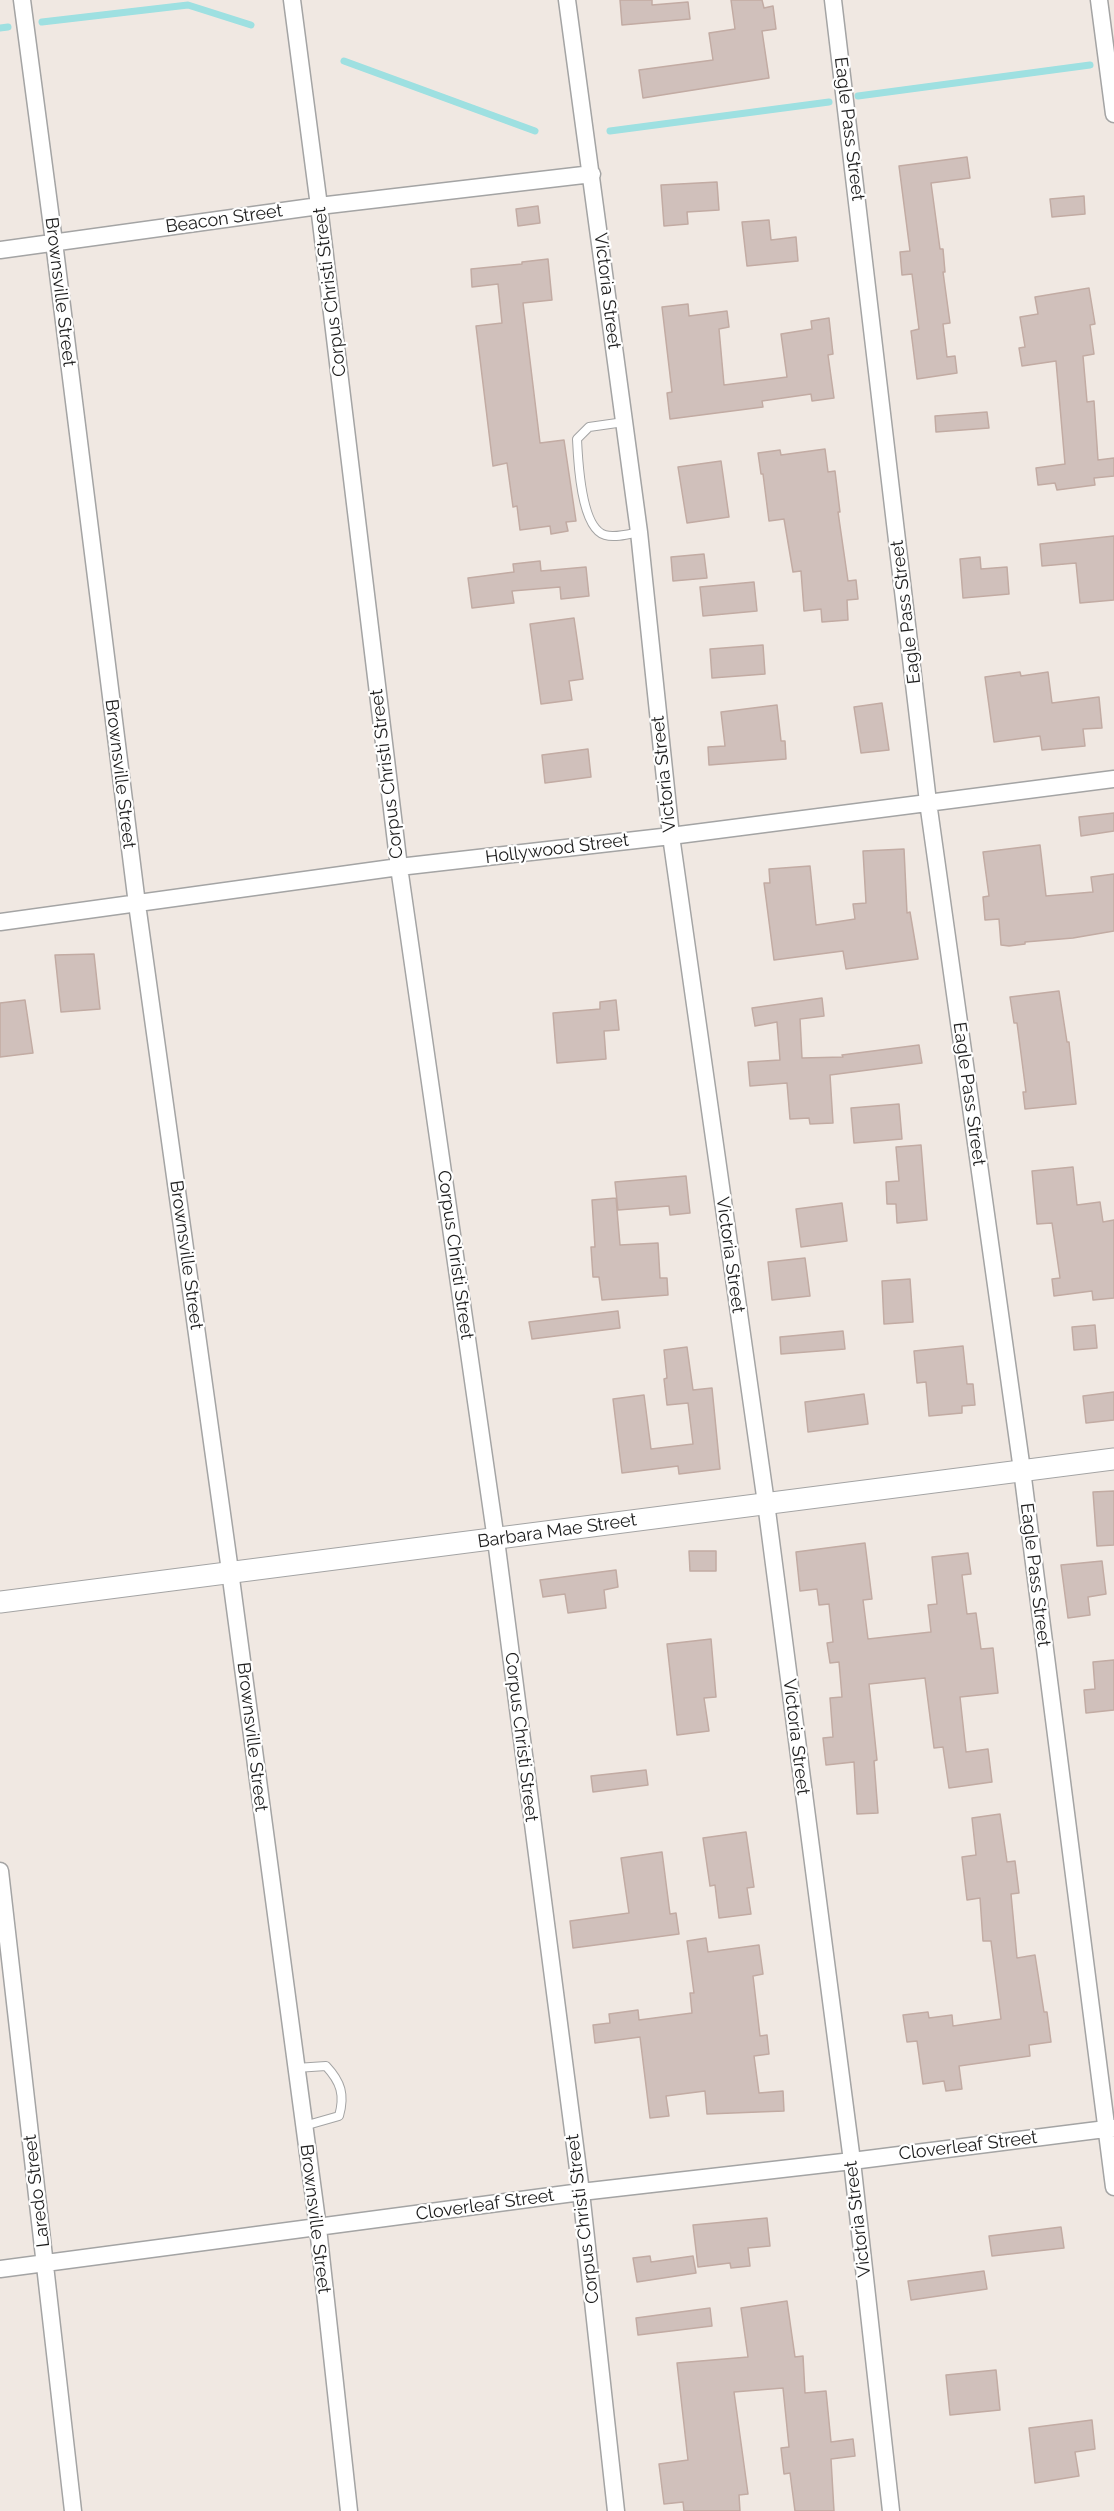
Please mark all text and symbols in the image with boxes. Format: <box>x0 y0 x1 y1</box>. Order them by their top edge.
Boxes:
street label: Eagle Pass Street <box>829 56 869 202</box>
street label: Beacon Street <box>164 200 284 238</box>
street label: Corpus Christi Street <box>309 206 351 378</box>
street label: Brownsville Street <box>40 216 80 368</box>
street label: Victoria Street <box>589 232 625 350</box>
street label: Eagle Pass Street <box>886 539 926 685</box>
street label: Corpus Christi Street <box>366 688 408 860</box>
street label: Brownsville Street <box>100 698 140 850</box>
street label: Victoria Street <box>647 715 681 833</box>
street label: Hollywood Street <box>484 829 630 869</box>
street label: Eagle Pass Street <box>948 1021 990 1167</box>
street label: Corpus Christi Street <box>432 1169 478 1341</box>
street label: Brownsville Street <box>165 1179 207 1331</box>
street label: Victoria Street <box>711 1195 749 1315</box>
street label: Eagle Pass Street <box>1015 1502 1055 1648</box>
street label: Barbara Mae Street <box>476 1509 638 1553</box>
street label: Corpus Christi Street <box>500 1651 542 1823</box>
street label: Brownsville Street <box>232 1661 272 1813</box>
street label: Victoria Street <box>778 1678 814 1796</box>
street label: Cloverleaf Street <box>897 2127 1039 2165</box>
street label: Laredo Street <box>19 2133 55 2249</box>
street label: Corpus Christi Street <box>562 2133 604 2305</box>
street label: Brownsville Street <box>295 2143 335 2295</box>
street label: Victoria Street <box>840 2160 876 2278</box>
street label: Cloverleaf Street <box>414 2185 556 2225</box>

